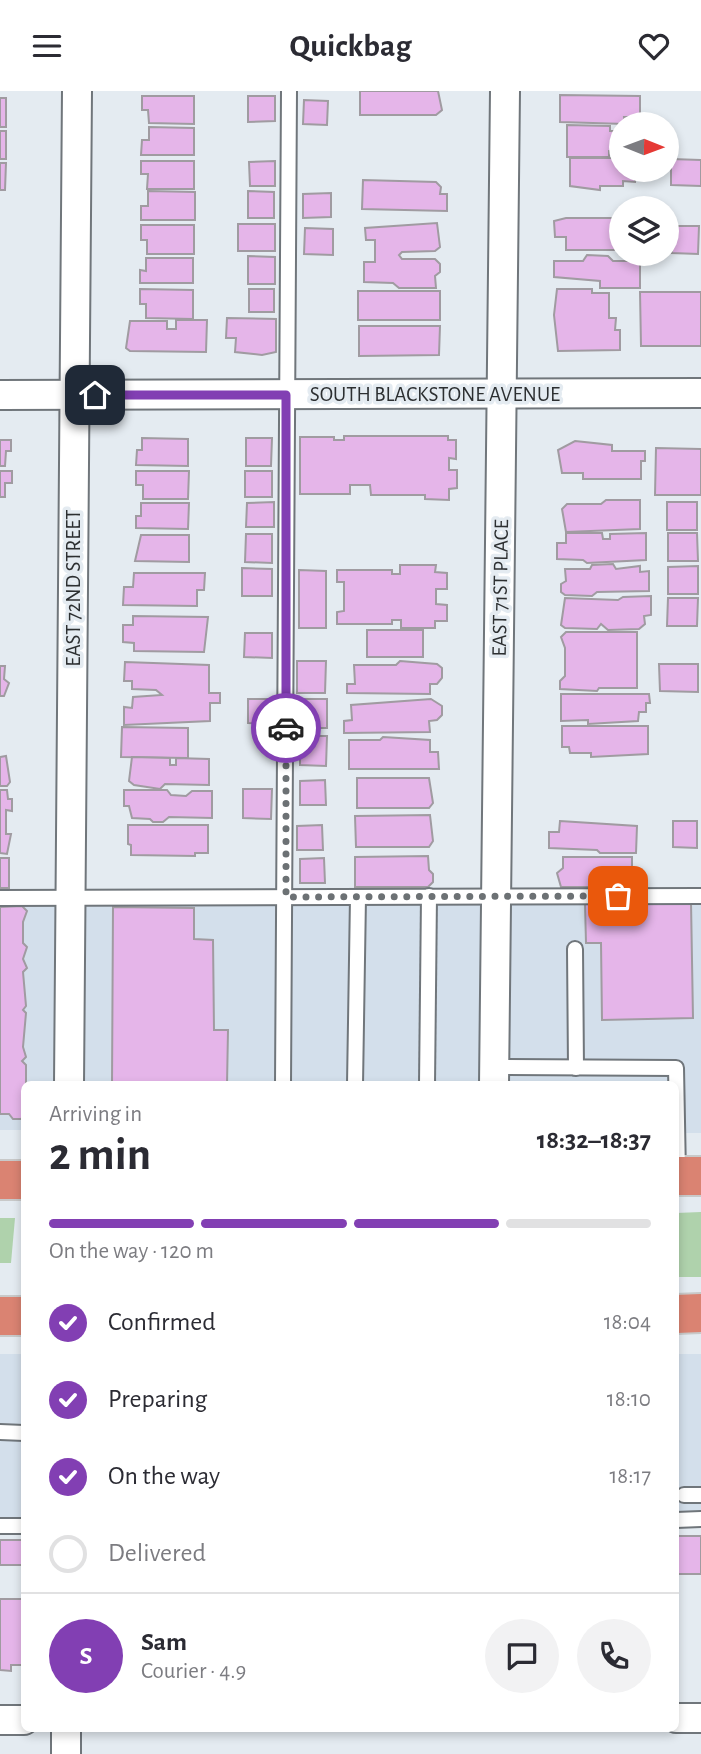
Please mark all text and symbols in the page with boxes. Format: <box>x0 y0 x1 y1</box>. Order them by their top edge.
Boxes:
icon: menu <box>28 27 66 65</box>
icon: heart <box>635 27 673 65</box>
text: Quickbag <box>290 30 411 62</box>
north arrow <box>609 112 679 182</box>
map controls <box>609 112 679 266</box>
button: layers <box>609 196 679 266</box>
pin <box>65 365 125 425</box>
icon: home <box>76 376 114 414</box>
street label: SOUTH BLACKSTONE AVENUE <box>310 384 560 405</box>
street label: EAST 72ND STREET <box>63 509 84 667</box>
street label: EAST 71ST PLACE <box>489 519 512 657</box>
courier <box>251 693 321 763</box>
icon: car <box>267 709 305 747</box>
pin <box>588 866 648 926</box>
icon: bag <box>599 877 637 915</box>
text: Arriving in <box>49 1103 142 1126</box>
text: 18:32–18:37 <box>537 1127 651 1153</box>
text: 2 min <box>49 1132 151 1178</box>
text: On the way · 120 m <box>49 1240 214 1263</box>
icon: check <box>49 1304 87 1342</box>
text: Confirmed <box>108 1309 216 1335</box>
text: 18:04 <box>604 1311 651 1334</box>
icon: check <box>49 1381 87 1419</box>
text: Preparing <box>108 1386 207 1412</box>
text: 18:10 <box>607 1388 651 1411</box>
icon: check <box>49 1458 87 1496</box>
text: On the way <box>108 1463 220 1489</box>
text: 18:17 <box>609 1465 651 1488</box>
text: Delivered <box>108 1540 206 1566</box>
button: chat <box>485 1619 559 1693</box>
button: phone <box>577 1619 651 1693</box>
text: Sam <box>141 1629 187 1655</box>
text: S <box>80 1643 92 1669</box>
text: Courier · 4.9 <box>141 1660 246 1683</box>

